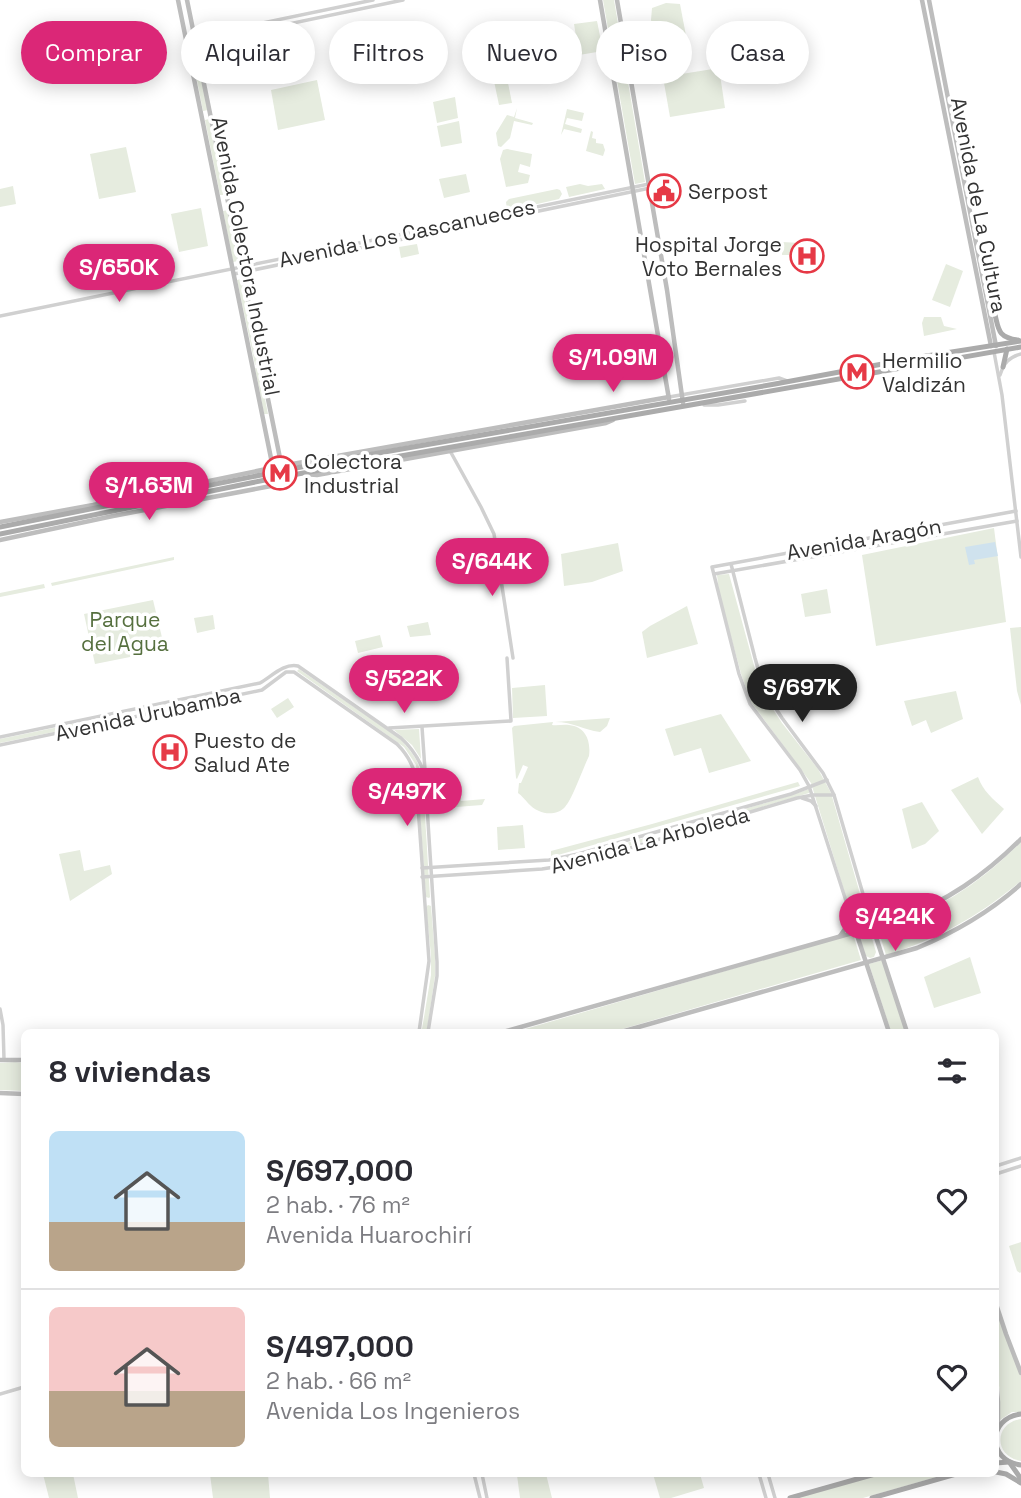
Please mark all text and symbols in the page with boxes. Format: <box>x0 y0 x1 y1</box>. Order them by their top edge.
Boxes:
chip: Comprar <box>21 21 167 84</box>
chip: Alquilar <box>181 21 315 84</box>
chip: Filtros <box>329 21 448 84</box>
chip: Nuevo <box>462 21 582 84</box>
chip: Piso <box>596 21 692 84</box>
chip: Casa <box>706 21 809 84</box>
street label: Avenida de La Cultura <box>945 95 1013 315</box>
street label: Avenida Colectora Industrial <box>206 114 286 398</box>
public building icon: Serpost <box>645 172 683 210</box>
place label: Serpost <box>688 178 768 205</box>
street label: Avenida Los Cascanueces <box>276 193 538 273</box>
place label: Hospital Jorge Voto Bernales <box>635 231 782 282</box>
hospital icon: Hospital Jorge Voto Bernales <box>788 237 826 275</box>
pin: S/650K <box>62 244 176 304</box>
text: S/650K <box>79 252 159 282</box>
pin: S/1.09M <box>548 334 678 394</box>
text: S/1.09M <box>568 342 658 372</box>
place label: Hermilio Valdizán <box>882 347 966 398</box>
metro station icon: Hermilio Valdizán <box>838 353 876 391</box>
place label: Colectora Industrial <box>304 448 402 499</box>
metro station icon: Colectora Industrial <box>261 454 299 492</box>
pin: S/1.63M <box>84 462 214 522</box>
text: S/1.63M <box>105 470 193 500</box>
street label: Avenida Aragón <box>784 512 944 566</box>
pin: S/644K <box>435 538 549 598</box>
text: S/644K <box>452 546 532 576</box>
park label: Parque del Agua <box>81 606 169 657</box>
pin: S/522K <box>347 656 461 715</box>
text: S/522K <box>365 663 443 693</box>
pin: S/697K <box>745 664 859 724</box>
text: S/697K <box>763 672 841 702</box>
street label: Avenida Urubamba <box>53 681 243 747</box>
place label: Puesto de Salud Ate <box>194 727 296 778</box>
hospital icon: Puesto de Salud Ate <box>151 733 189 771</box>
pin: S/497K <box>350 768 464 828</box>
text: S/497K <box>368 776 446 806</box>
street label: Avenida La Arboleda <box>548 800 752 880</box>
pin: S/424K <box>838 894 952 953</box>
text: S/424K <box>855 901 935 931</box>
text: 8 viviendas <box>49 1052 211 1091</box>
icon: filters <box>933 1052 971 1090</box>
text: S/697,000 <box>266 1151 413 1190</box>
icon: home <box>105 1159 189 1243</box>
icon: heart <box>933 1182 971 1220</box>
text: 2 hab. · 76 m² <box>266 1190 410 1220</box>
text: Avenida Huarochirí <box>266 1220 472 1250</box>
text: S/497,000 <box>266 1327 414 1366</box>
icon: home <box>105 1335 189 1419</box>
icon: heart <box>933 1358 971 1396</box>
text: 2 hab. · 66 m² <box>266 1366 411 1396</box>
text: Avenida Los Ingenieros <box>266 1396 520 1426</box>

